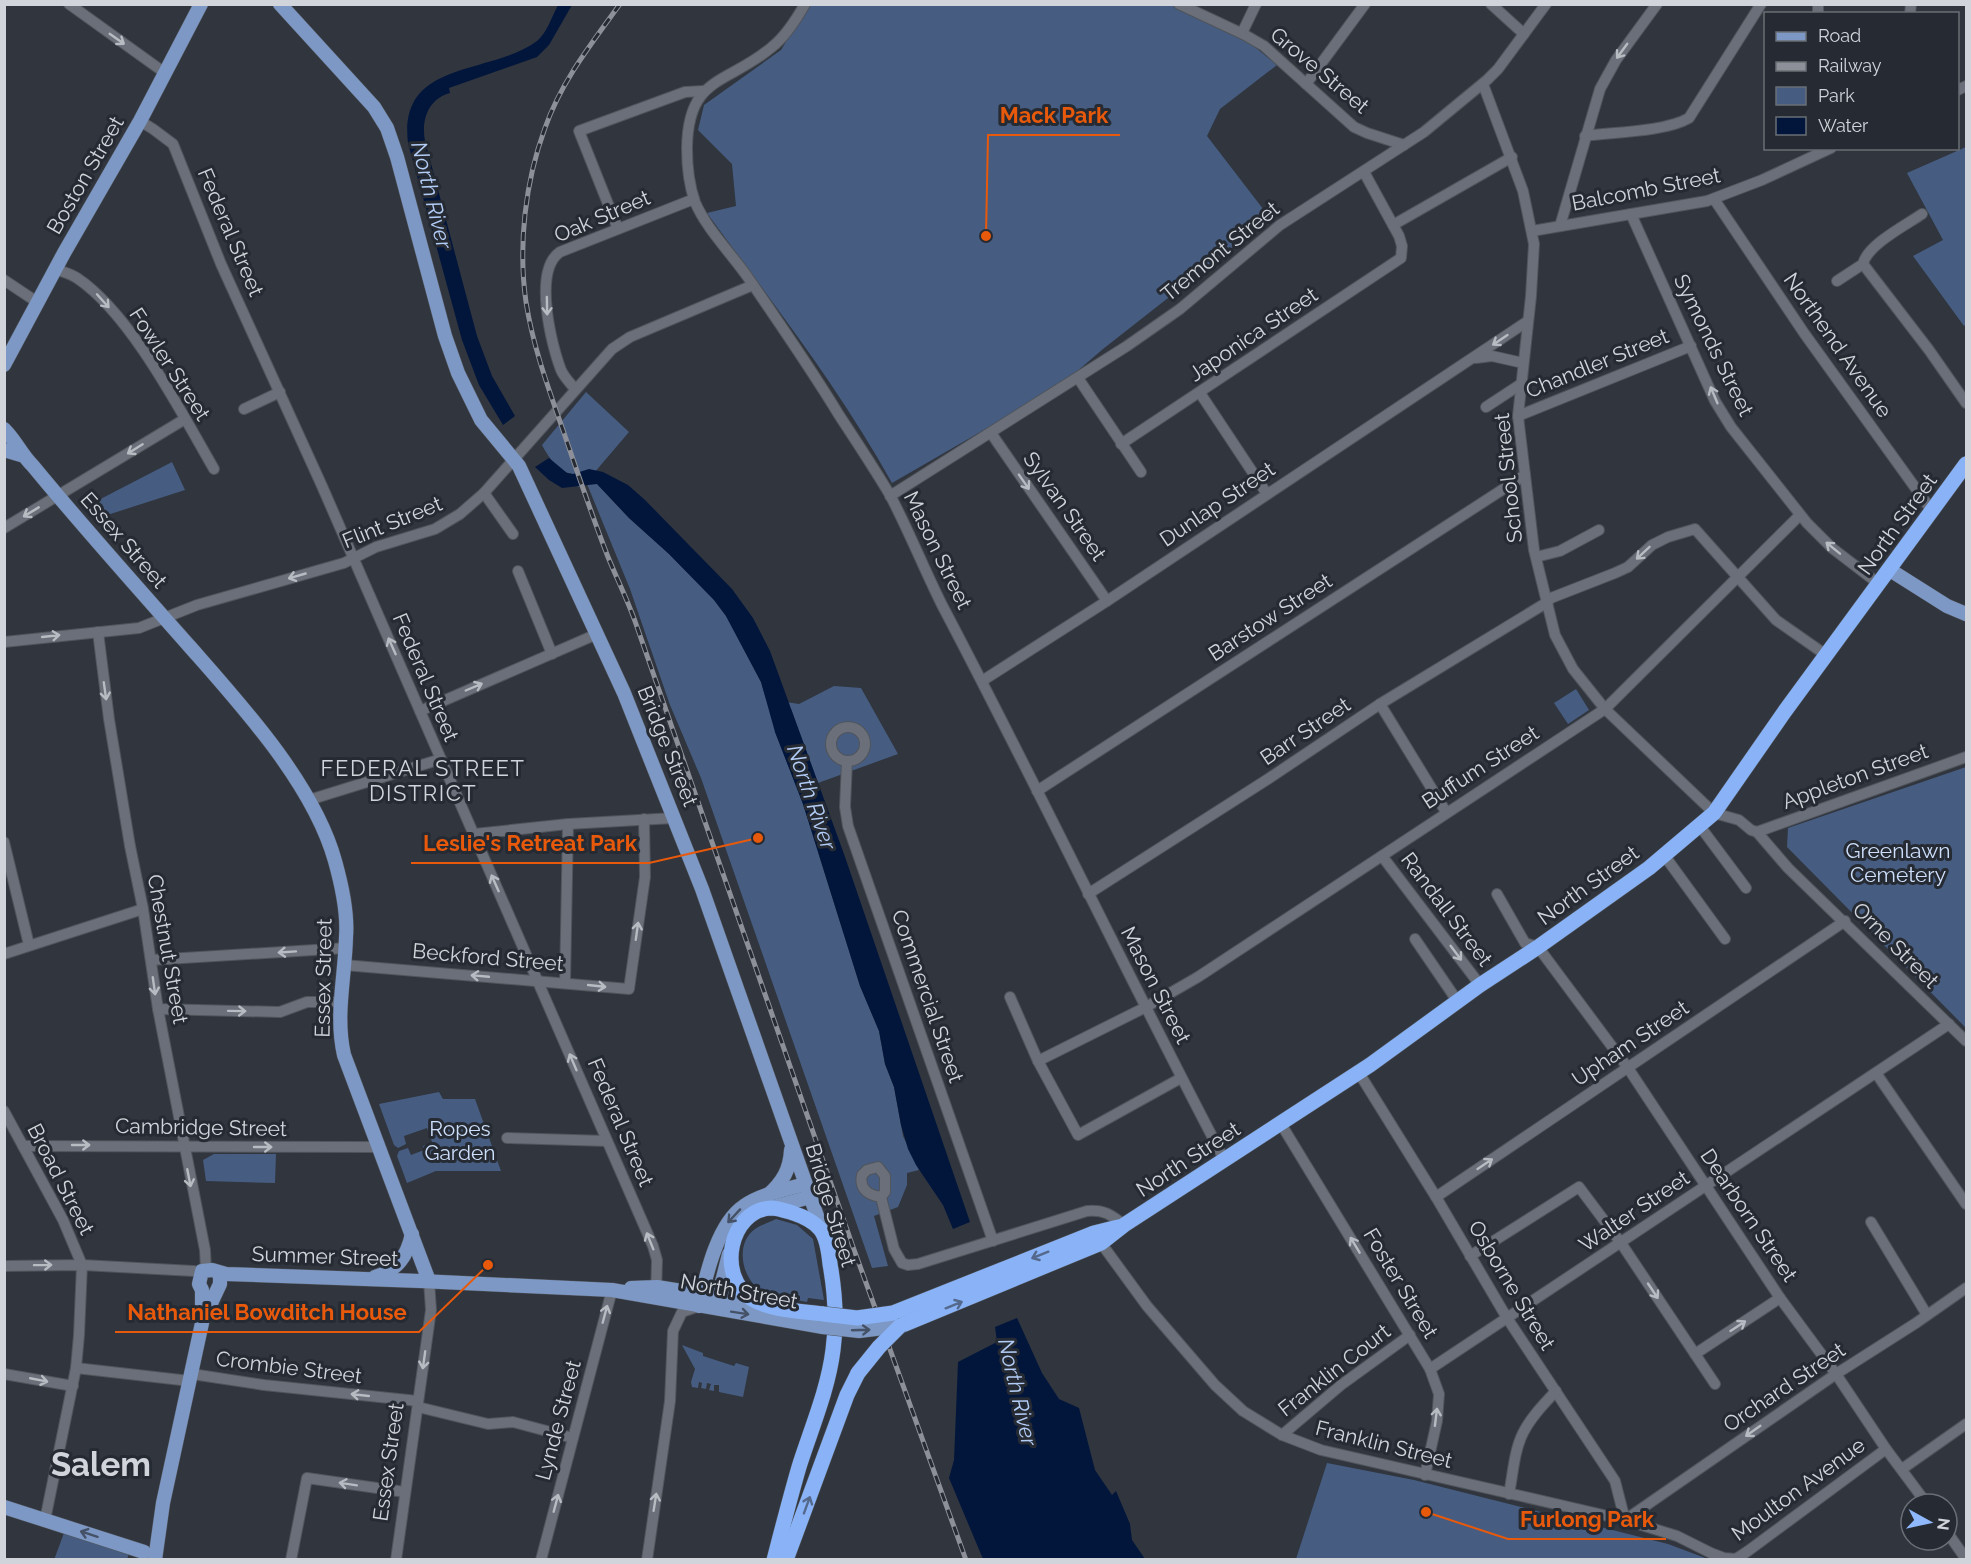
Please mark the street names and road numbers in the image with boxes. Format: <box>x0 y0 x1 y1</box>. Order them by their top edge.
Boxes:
street label: Grove Street <box>1266 22 1374 118</box>
street label: Boston Street <box>41 112 129 238</box>
street label: Balcomb Street <box>1570 162 1722 216</box>
street label: Federal Street <box>193 164 269 300</box>
street label: Oak Street <box>550 185 654 247</box>
street label: Tremont Street <box>1156 196 1284 306</box>
street label: Northend Avenue <box>1779 268 1897 422</box>
street label: Symonds Street <box>1669 270 1759 420</box>
street label: Japonica Street <box>1184 282 1322 386</box>
street label: Fowler Street <box>124 303 216 425</box>
street label: Chandler Street <box>1522 323 1672 403</box>
street label: School Street <box>1489 412 1527 544</box>
street label: Sylvan Street <box>1018 447 1112 565</box>
street label: Dunlap Street <box>1155 456 1279 552</box>
street label: North Street <box>1852 469 1942 579</box>
street label: Essex Street <box>75 487 173 593</box>
street label: Mason Street <box>899 487 977 613</box>
street label: Flint Street <box>338 491 446 553</box>
street label: Barstow Street <box>1204 568 1336 666</box>
street label: Federal Street <box>388 609 464 745</box>
street label: Bridge Street <box>632 682 704 810</box>
street label: Barr Street <box>1255 692 1355 770</box>
street label: Buffum Street <box>1417 720 1543 814</box>
street label: Appleton Street <box>1779 738 1931 814</box>
street label: North Street <box>1533 840 1643 930</box>
street label: Randall Street <box>1396 847 1498 971</box>
street label: Chestnut Street <box>143 872 193 1026</box>
street label: Orne Street <box>1848 897 1944 993</box>
street label: Commercial Street <box>887 906 969 1086</box>
street label: Essex Street <box>309 918 337 1038</box>
street label: Mason Street <box>1116 922 1196 1048</box>
street label: Beckford Street <box>411 938 565 976</box>
street label: Upham Street <box>1567 995 1693 1091</box>
street label: Federal Street <box>583 1054 659 1190</box>
street label: Cambridge Street <box>115 1113 287 1141</box>
street label: North Street <box>1131 1116 1245 1202</box>
street label: Broad Street <box>22 1119 100 1239</box>
street label: Bridge Street <box>800 1140 862 1270</box>
street label: Dearborn Street <box>1695 1144 1803 1286</box>
street label: Walter Street <box>1574 1165 1694 1257</box>
street label: Osborne Street <box>1463 1216 1561 1354</box>
street label: Foster Street <box>1358 1223 1444 1343</box>
street label: Summer Street <box>251 1241 399 1271</box>
street label: North Street <box>678 1268 800 1314</box>
street label: Franklin Court <box>1273 1318 1395 1422</box>
street label: Orchard Street <box>1718 1337 1850 1437</box>
street label: Crombie Street <box>215 1346 363 1388</box>
street label: Lynde Street <box>530 1357 586 1483</box>
street label: Essex Street <box>367 1401 409 1523</box>
street label: Franklin Street <box>1313 1415 1455 1473</box>
street label: Moulton Avenue <box>1726 1432 1870 1546</box>

